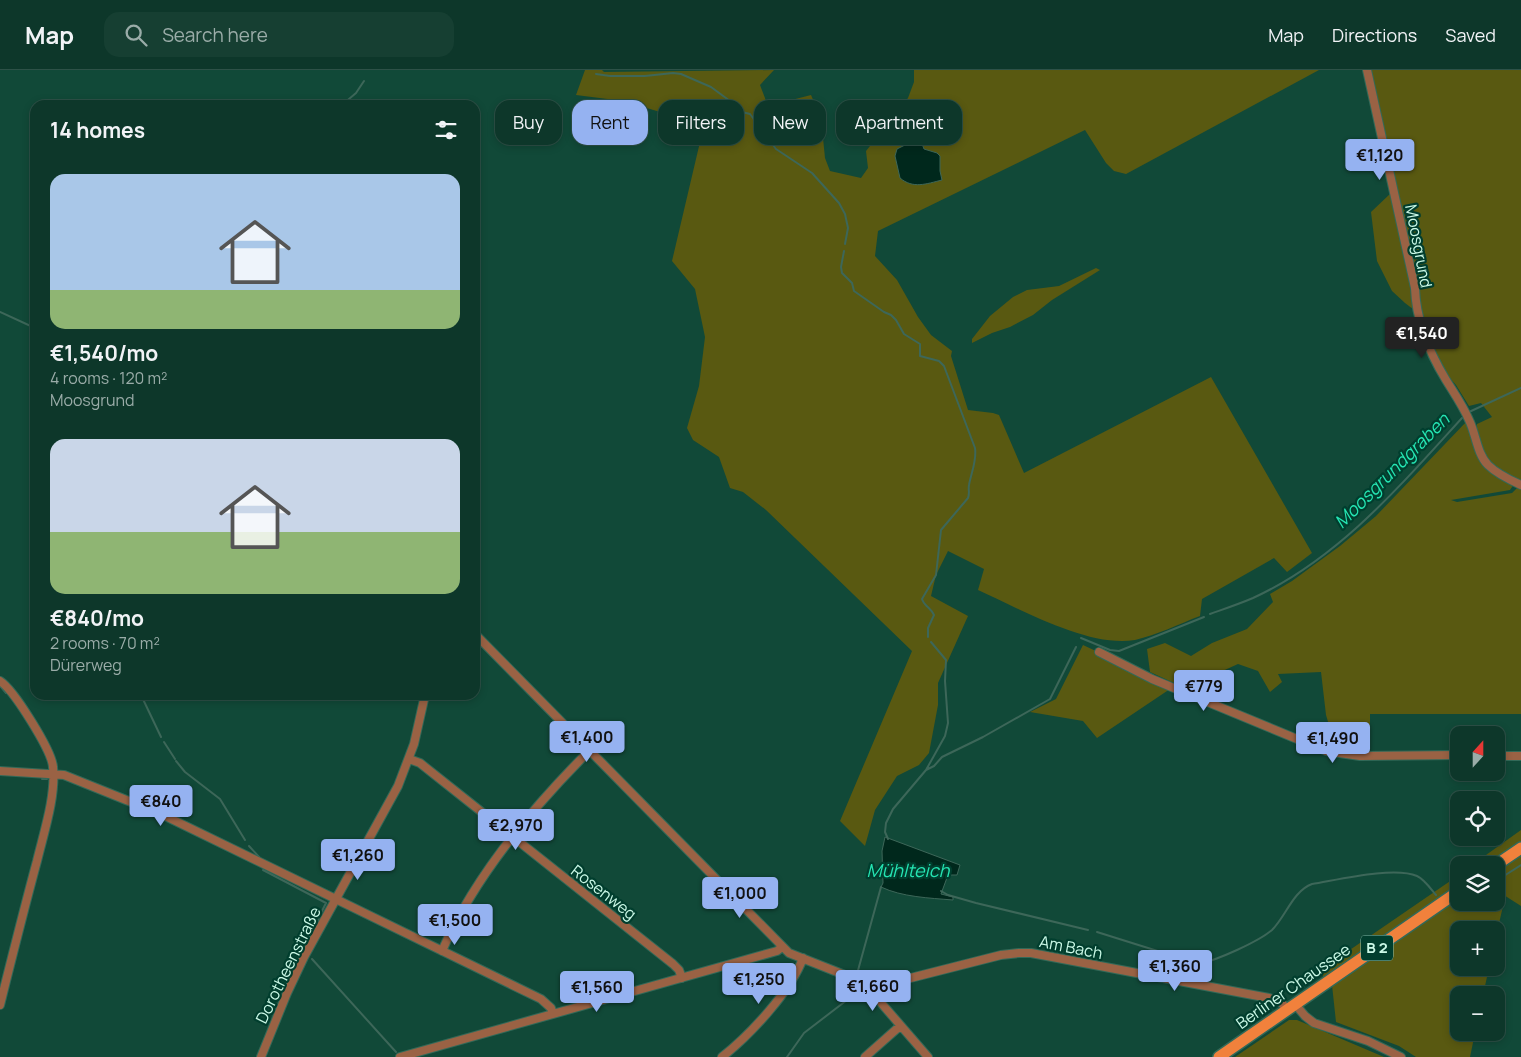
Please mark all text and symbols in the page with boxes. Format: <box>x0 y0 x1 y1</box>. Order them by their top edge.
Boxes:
search box <box>104 12 454 57</box>
text: Map <box>25 18 74 51</box>
icon: search <box>122 21 150 49</box>
text: Search here <box>162 22 268 48</box>
text: Map <box>1268 23 1304 47</box>
text: Directions <box>1332 23 1417 47</box>
text: Saved <box>1445 23 1496 47</box>
chip: Buy <box>495 100 562 145</box>
chip: Rent <box>572 100 648 145</box>
chip: Filters <box>658 100 744 145</box>
chip: New <box>754 100 826 145</box>
chip: Apartment <box>836 100 962 145</box>
text: 14 homes <box>50 116 145 144</box>
icon: filters <box>432 116 460 144</box>
pin: €1,120 <box>1339 138 1421 181</box>
text: €1,120 <box>1356 144 1404 166</box>
street label: Moosgrund <box>1400 202 1438 290</box>
icon: home <box>210 207 300 297</box>
pin: €1,540 <box>1381 316 1463 359</box>
text: €1,540 <box>1396 322 1448 344</box>
text: €1,540/mo <box>50 339 158 367</box>
text: 4 rooms · 120 m² <box>50 367 167 389</box>
text: Moosgrund <box>50 389 134 411</box>
water label: Moosgrundgraben <box>1329 407 1455 533</box>
icon: home <box>210 472 300 562</box>
text: €840/mo <box>50 604 144 632</box>
text: 2 rooms · 70 m² <box>50 632 160 654</box>
text: Dürerweg <box>50 654 122 676</box>
pin: €779 <box>1174 670 1234 712</box>
text: €779 <box>1185 675 1223 697</box>
pin: €1,400 <box>546 720 628 763</box>
pin: €1,490 <box>1292 722 1374 764</box>
text: €1,400 <box>561 726 613 748</box>
north arrow <box>1450 726 1505 781</box>
map controls <box>1450 726 1505 1041</box>
text: €1,490 <box>1307 727 1359 749</box>
pin: €840 <box>131 784 191 827</box>
text: €840 <box>141 790 181 812</box>
button: locate <box>1450 791 1505 846</box>
pin: €2,970 <box>475 808 557 851</box>
text: €2,970 <box>489 814 543 836</box>
pin: €1,260 <box>317 838 399 881</box>
text: €1,260 <box>332 844 384 866</box>
button: layers <box>1450 856 1505 911</box>
water label: Mühlteich <box>867 858 951 882</box>
street label: Rosenweg <box>567 860 641 924</box>
pin: €1,000 <box>699 876 781 919</box>
text: €1,000 <box>713 882 767 904</box>
street label: Dorotheenstraße <box>250 903 326 1027</box>
pin: €1,500 <box>414 904 496 946</box>
text: €1,500 <box>429 909 481 931</box>
button: + <box>1450 921 1505 976</box>
street label: Am Bach <box>1038 930 1104 964</box>
road number: B 2 <box>1361 936 1393 960</box>
street label: Berliner Chaussee <box>1231 938 1355 1034</box>
pin: €1,360 <box>1134 950 1216 992</box>
text: €1,360 <box>1149 955 1201 977</box>
pin: €1,250 <box>718 962 800 1005</box>
text: €1,250 <box>733 968 785 990</box>
pin: €1,560 <box>556 970 638 1013</box>
pin: €1,660 <box>832 970 914 1012</box>
text: €1,660 <box>847 975 899 997</box>
text: €1,560 <box>571 976 623 998</box>
button: − <box>1450 986 1505 1041</box>

